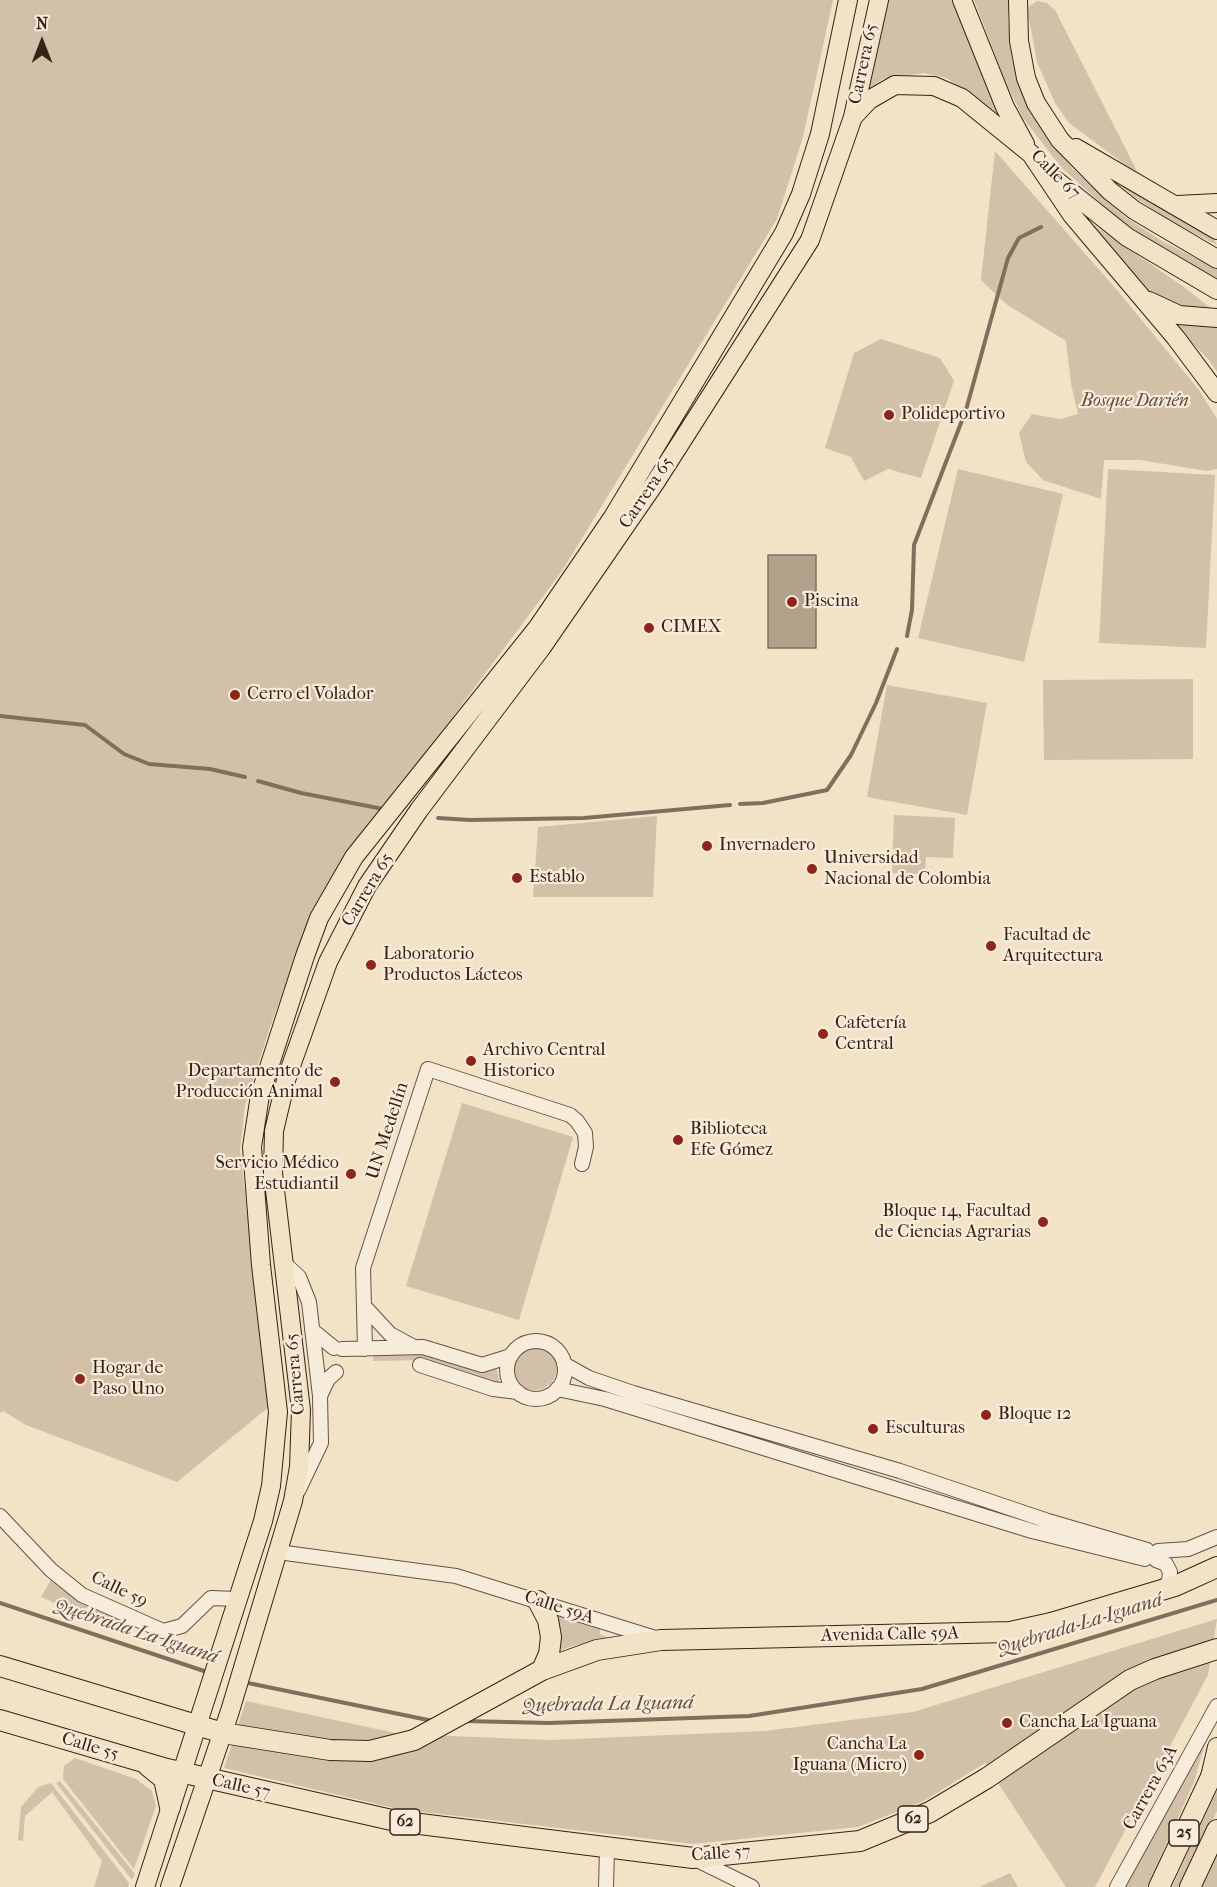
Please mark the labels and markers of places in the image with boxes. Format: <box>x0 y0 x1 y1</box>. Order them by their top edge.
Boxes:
place label: Polideportivo <box>901 404 1005 426</box>
marker: Polideportivo <box>882 408 896 422</box>
place label: Piscina <box>804 591 859 613</box>
marker: Piscina <box>785 595 799 609</box>
place label: CIMEX <box>661 617 722 639</box>
marker: CIMEX <box>642 621 656 635</box>
place label: Cerro el Volador <box>247 684 373 706</box>
marker: Cerro el Volador <box>228 688 242 702</box>
place label: Invernadero <box>719 835 816 857</box>
marker: Invernadero <box>700 839 714 853</box>
place label: Universidad Nacional de Colombia <box>824 848 991 890</box>
marker: Universidad Nacional de Colombia <box>805 862 819 876</box>
place label: Establo <box>529 867 585 889</box>
marker: Establo <box>510 871 524 885</box>
place label: Facultad de Arquitectura <box>1003 925 1103 968</box>
marker: Facultad de Arquitectura <box>984 939 998 953</box>
place label: Laboratorio Productos Lácteos <box>383 944 523 986</box>
marker: Laboratorio Productos Lácteos <box>364 958 378 972</box>
place label: Cafetería Central <box>835 1013 907 1056</box>
marker: Cafetería Central <box>816 1027 830 1041</box>
place label: Archivo Central Historico <box>483 1040 606 1082</box>
marker: Archivo Central Historico <box>464 1054 478 1068</box>
place label: Departamento de Producción Animal <box>176 1061 323 1104</box>
marker: Departamento de Producción Animal <box>328 1075 342 1089</box>
place label: Biblioteca Efe Gómez <box>690 1119 773 1162</box>
marker: Biblioteca Efe Gómez <box>671 1133 685 1147</box>
place label: Servicio Médico Estudiantil <box>216 1153 339 1196</box>
marker: Servicio Médico Estudiantil <box>344 1167 358 1181</box>
place label: Bloque 14, Facultad de Ciencias Agrarias <box>875 1201 1031 1244</box>
marker: Bloque 14, Facultad de Ciencias Agrarias <box>1036 1215 1050 1229</box>
place label: Hogar de Paso Uno <box>92 1358 164 1400</box>
marker: Hogar de Paso Uno <box>73 1372 87 1386</box>
place label: Bloque 12 <box>998 1404 1072 1426</box>
marker: Bloque 12 <box>979 1408 993 1422</box>
place label: Esculturas <box>885 1418 965 1440</box>
marker: Esculturas <box>866 1422 880 1436</box>
place label: Cancha La Iguana <box>1019 1712 1157 1734</box>
marker: Cancha La Iguana <box>1000 1716 1014 1730</box>
place label: Cancha La Iguana (Micro) <box>793 1734 907 1776</box>
marker: Cancha La Iguana (Micro) <box>912 1748 926 1762</box>

